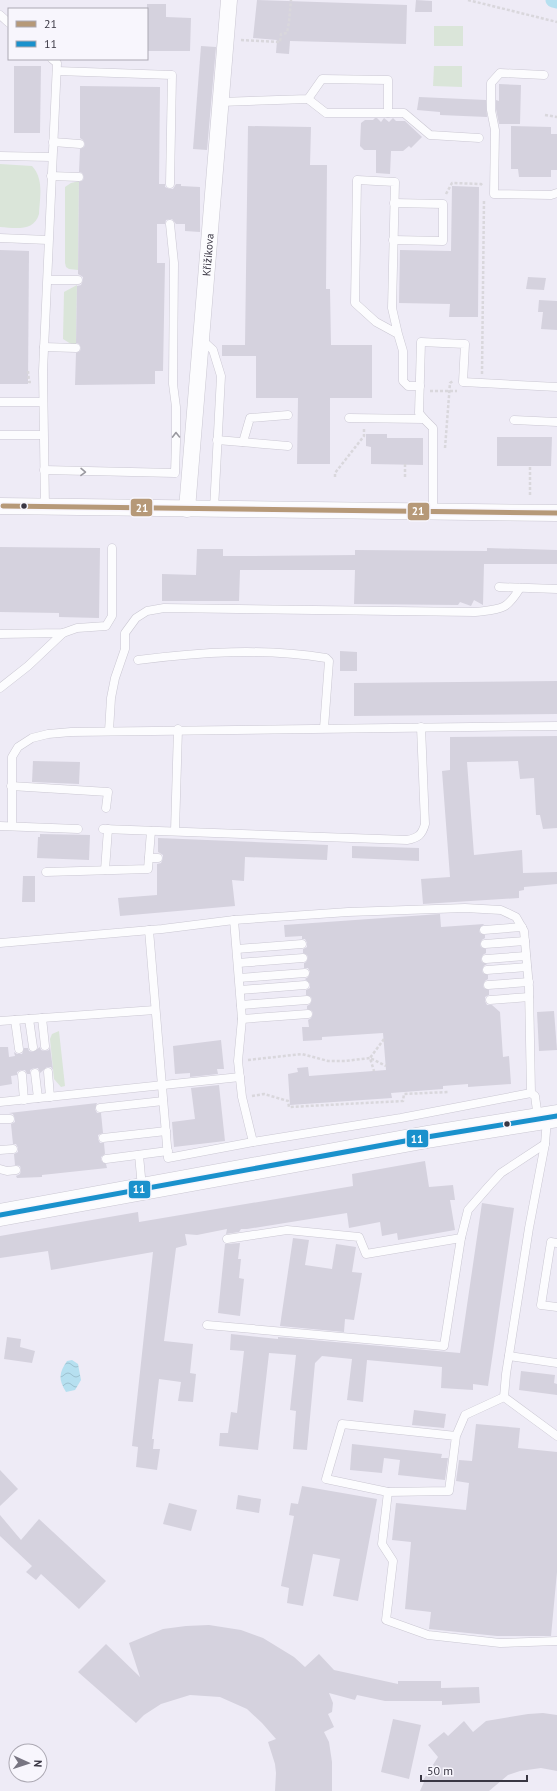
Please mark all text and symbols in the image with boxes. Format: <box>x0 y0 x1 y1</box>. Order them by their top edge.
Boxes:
legend <box>8 8 148 60</box>
text: 21 <box>44 16 57 31</box>
text: 11 <box>44 36 57 51</box>
street label: Křižíkova <box>199 233 217 277</box>
one-way arrow <box>172 432 180 438</box>
one-way arrow <box>80 467 86 476</box>
line badge: 21 <box>130 498 153 517</box>
unlabelled marker <box>19 501 29 511</box>
text: 21 <box>136 501 148 515</box>
line badge: 21 <box>407 502 430 521</box>
text: 21 <box>412 504 424 518</box>
unlabelled marker <box>502 1119 512 1129</box>
line badge: 11 <box>406 1129 429 1148</box>
text: 11 <box>411 1132 423 1146</box>
line badge: 11 <box>128 1180 151 1199</box>
text: 11 <box>133 1182 145 1196</box>
north arrow <box>8 1743 48 1783</box>
scale bar <box>421 1757 527 1783</box>
text: N <box>31 1760 45 1768</box>
text: 50 m <box>427 1763 453 1778</box>

